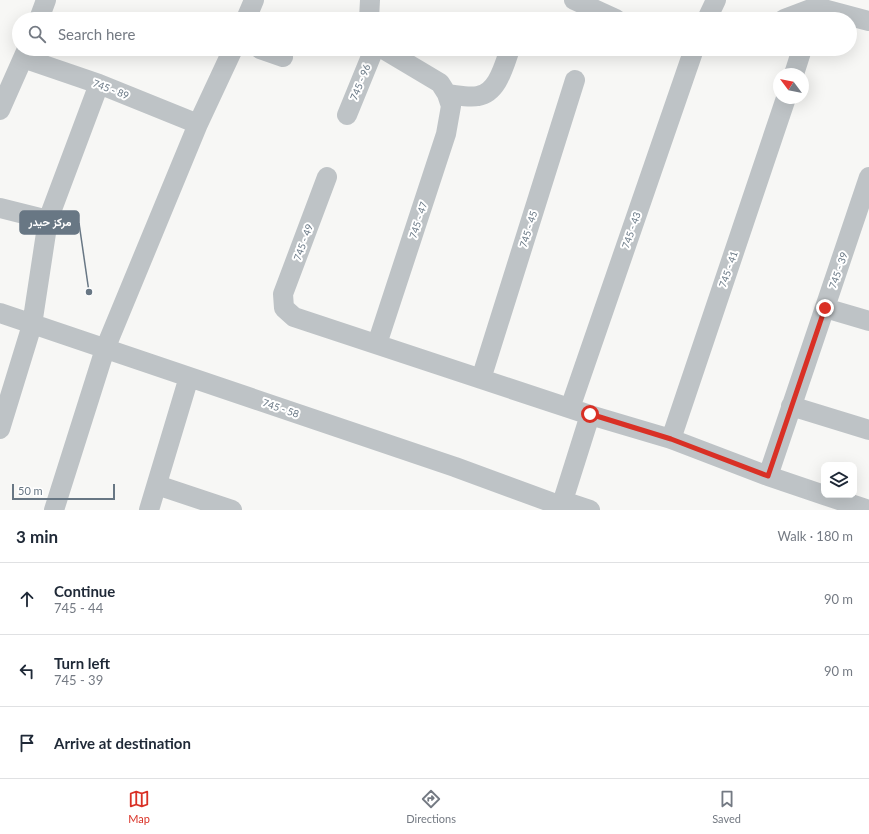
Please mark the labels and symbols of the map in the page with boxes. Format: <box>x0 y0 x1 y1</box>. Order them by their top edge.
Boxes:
street label: 745 - 96 <box>347 62 373 102</box>
north arrow <box>773 68 809 104</box>
street label: 745 - 89 <box>91 77 131 101</box>
street label: 745 - 47 <box>406 200 430 240</box>
street label: 745 - 45 <box>517 209 539 249</box>
street label: 745 - 43 <box>619 210 643 250</box>
callout: مركز حيدر <box>20 211 79 234</box>
text: مركز حيدر <box>28 215 71 229</box>
street label: 745 - 49 <box>291 222 315 262</box>
street label: 745 - 41 <box>716 249 740 289</box>
street label: 745 - 39 <box>826 250 850 290</box>
route end <box>816 299 834 317</box>
street label: 745 - 58 <box>261 396 301 420</box>
route start <box>581 405 599 423</box>
scale bar <box>12 482 115 501</box>

